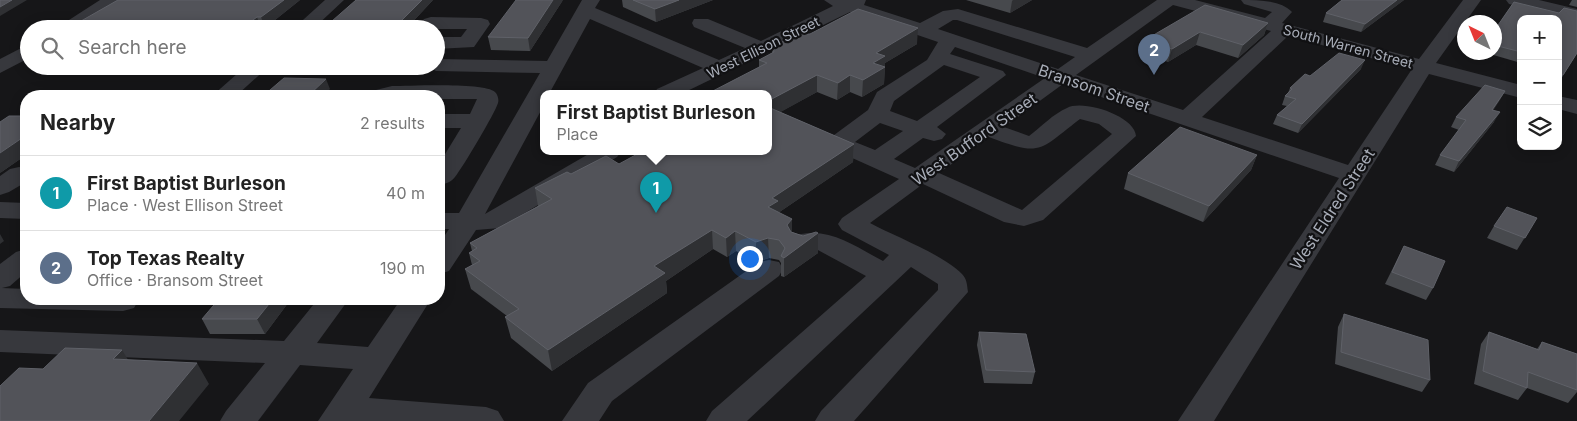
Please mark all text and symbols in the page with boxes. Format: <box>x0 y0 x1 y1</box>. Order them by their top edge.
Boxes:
street label: West Ellison Street <box>704 12 822 82</box>
north arrow <box>1457 15 1502 60</box>
map controls <box>1517 15 1562 150</box>
button: + <box>1517 15 1562 60</box>
search box <box>20 20 445 75</box>
street label: South Warren Street <box>1281 20 1415 72</box>
icon: search <box>38 34 66 62</box>
pin: 2 <box>1138 34 1170 75</box>
text: Search here <box>78 36 187 59</box>
street label: Bransom Street <box>1036 60 1152 116</box>
button: − <box>1517 60 1562 105</box>
street label: West Bufford Street <box>908 88 1040 190</box>
popup <box>540 90 772 155</box>
text: First Baptist Burleson <box>557 101 755 124</box>
button: layers <box>1517 105 1562 150</box>
text: Nearby <box>40 110 115 135</box>
text: 2 results <box>360 113 425 133</box>
text: Place <box>557 124 598 144</box>
street label: West Eldred Street <box>1285 145 1379 273</box>
text: First Baptist Burleson <box>87 172 286 195</box>
pin: 1 <box>640 172 672 213</box>
text: 1 <box>53 183 59 203</box>
text: 40 m <box>386 183 425 203</box>
text: Place · West Ellison Street <box>87 195 283 215</box>
your location <box>737 246 763 272</box>
text: Top Texas Realty <box>87 247 245 270</box>
text: 2 <box>51 258 61 278</box>
text: 190 m <box>380 258 425 278</box>
text: Office · Bransom Street <box>87 270 263 290</box>

